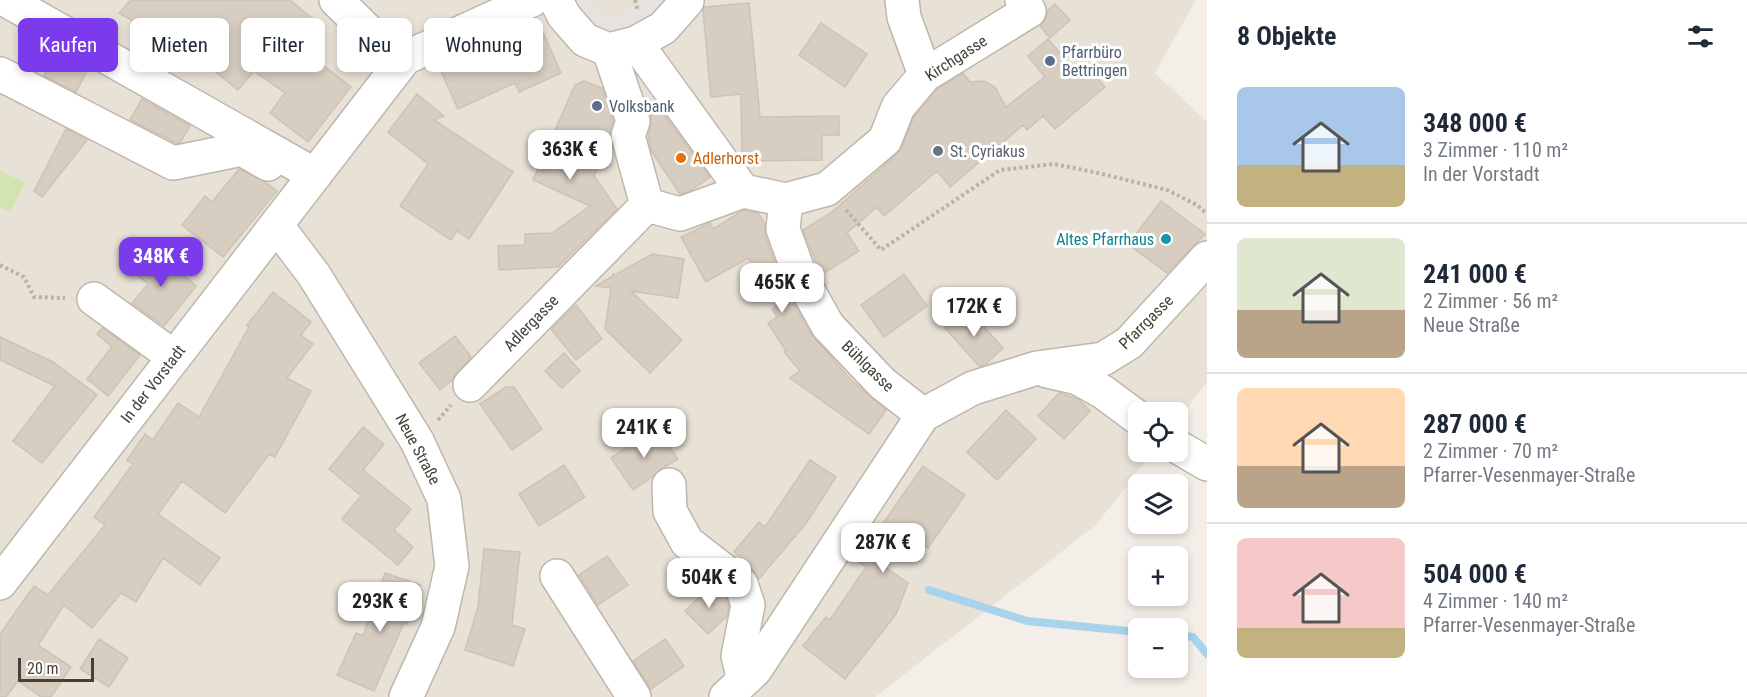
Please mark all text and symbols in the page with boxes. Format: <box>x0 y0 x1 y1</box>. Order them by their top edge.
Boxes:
chip: Kaufen <box>18 18 118 72</box>
chip: Mieten <box>130 18 229 72</box>
chip: Filter <box>241 18 325 72</box>
chip: Neu <box>337 18 412 72</box>
chip: Wohnung <box>424 18 543 72</box>
icon: filters <box>1684 20 1717 53</box>
text: 8 Objekte <box>1237 21 1336 51</box>
street label: Kirchgasse <box>922 31 990 85</box>
place label: Pfarrbüro Bettringen <box>1062 43 1127 80</box>
marker: Pfarrbüro Bettringen <box>1043 54 1057 68</box>
place label: Volksbank <box>609 97 675 116</box>
marker: Volksbank <box>590 99 604 113</box>
text: 348 000 € <box>1423 108 1527 138</box>
icon: home <box>1285 111 1357 183</box>
pin: 363K € <box>521 130 619 181</box>
text: 363K € <box>542 137 598 161</box>
text: 3 Zimmer · 110 m² <box>1423 138 1568 162</box>
place label: St. Cyriakus <box>950 142 1025 161</box>
marker: St. Cyriakus <box>931 144 945 158</box>
place label: Adlerhorst <box>693 149 759 168</box>
marker: Adlerhorst <box>674 151 688 165</box>
text: In der Vorstadt <box>1423 162 1540 186</box>
place label: Altes Pfarrhaus <box>1056 230 1154 249</box>
marker: Altes Pfarrhaus <box>1159 232 1173 246</box>
pin: 348K € <box>112 237 210 288</box>
text: 348K € <box>133 244 189 268</box>
text: 241 000 € <box>1423 259 1527 289</box>
icon: home <box>1285 262 1357 334</box>
pin: 465K € <box>733 263 831 314</box>
text: 465K € <box>754 270 810 294</box>
pin: 172K € <box>925 287 1023 338</box>
text: 2 Zimmer · 56 m² <box>1423 289 1558 313</box>
street label: Adlergasse <box>500 291 562 355</box>
street label: Pfarrgasse <box>1115 291 1177 353</box>
text: 172K € <box>946 294 1002 318</box>
text: Neue Straße <box>1423 313 1520 337</box>
street label: Bühlgasse <box>838 336 898 396</box>
street label: In der Vorstadt <box>117 341 189 427</box>
map controls <box>1128 402 1188 678</box>
button: locate <box>1128 402 1188 462</box>
pin: 241K € <box>595 408 693 459</box>
text: 287 000 € <box>1423 409 1527 439</box>
street label: Neue Straße <box>391 410 445 488</box>
icon: home <box>1285 412 1357 484</box>
text: 241K € <box>616 415 672 439</box>
text: 2 Zimmer · 70 m² <box>1423 439 1558 463</box>
text: Pfarrer-Vesenmayer-Straße <box>1423 463 1635 487</box>
button: layers <box>1128 474 1188 534</box>
pin: 287K € <box>834 523 932 574</box>
text: 287K € <box>855 530 911 554</box>
button: + <box>1128 546 1188 606</box>
pin: 504K € <box>660 558 758 609</box>
text: 504 000 € <box>1423 559 1527 589</box>
icon: home <box>1285 562 1357 634</box>
text: 504K € <box>681 565 737 589</box>
pin: 293K € <box>331 582 429 633</box>
text: 293K € <box>352 589 408 613</box>
text: 4 Zimmer · 140 m² <box>1423 589 1568 613</box>
text: Pfarrer-Vesenmayer-Straße <box>1423 613 1635 637</box>
button: − <box>1128 618 1188 678</box>
scale bar <box>18 655 94 682</box>
text: 20 m <box>27 659 59 678</box>

